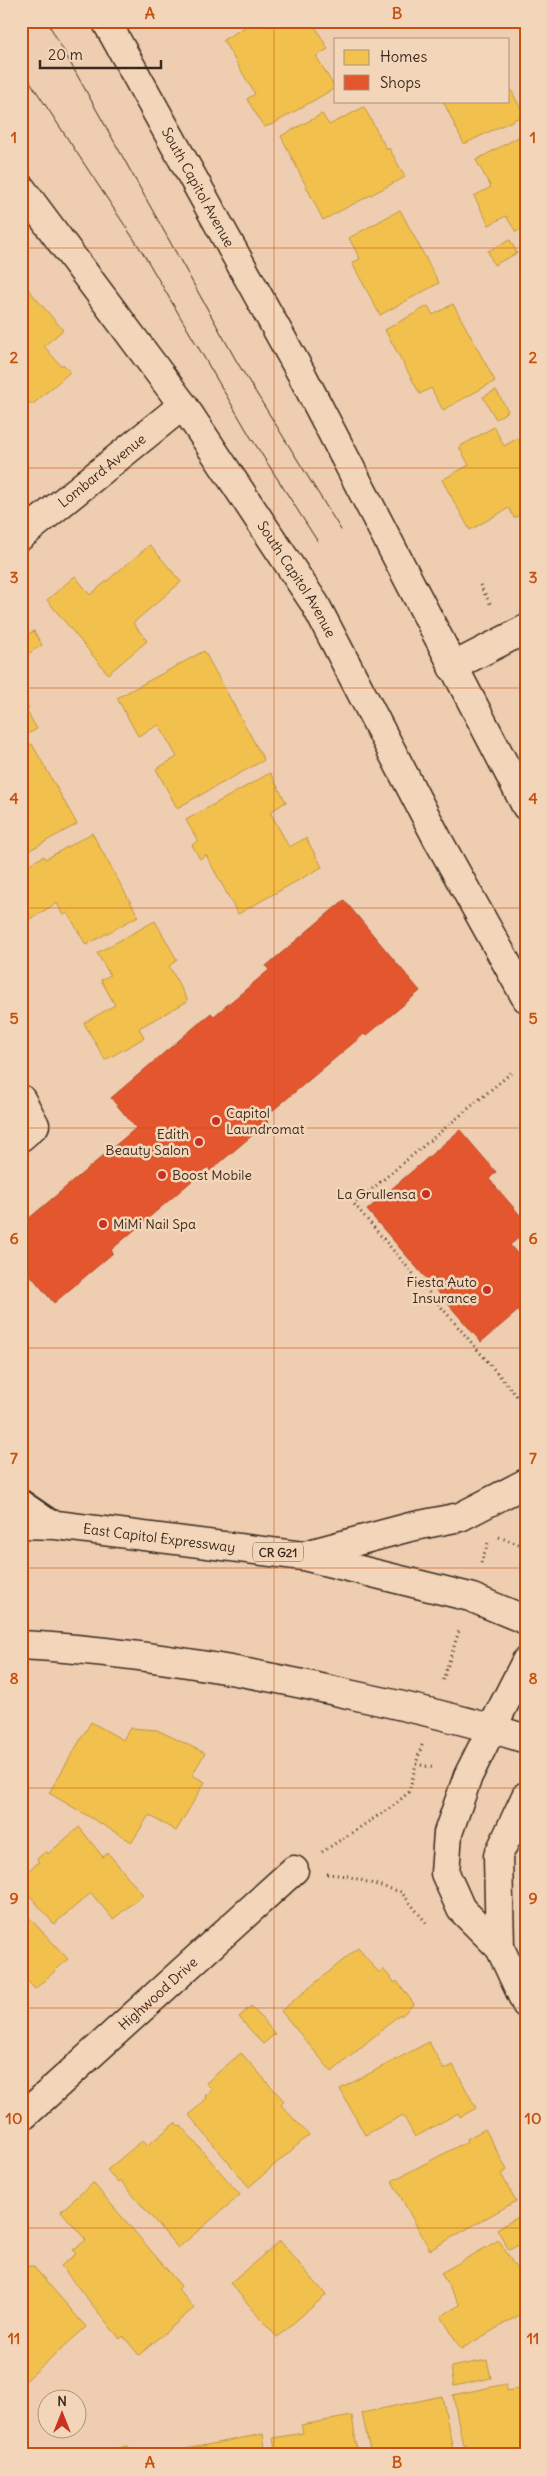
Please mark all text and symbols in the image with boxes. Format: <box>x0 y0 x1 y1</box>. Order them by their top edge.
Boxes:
text: A <box>145 3 155 23</box>
text: B <box>392 3 403 23</box>
scale bar <box>40 38 161 70</box>
legend <box>334 38 510 102</box>
text: 20 m <box>48 45 83 64</box>
text: Homes <box>380 47 427 66</box>
text: Shops <box>380 73 421 92</box>
street label: South Capitol Avenue <box>158 124 238 250</box>
text: 1 <box>11 127 17 147</box>
text: 1 <box>530 127 536 147</box>
text: 2 <box>10 347 19 367</box>
text: 2 <box>529 347 538 367</box>
street label: Lombard Avenue <box>54 430 149 511</box>
street label: South Capitol Avenue <box>253 518 340 641</box>
text: 3 <box>9 567 19 587</box>
text: 3 <box>528 567 538 587</box>
text: 4 <box>9 788 19 808</box>
text: 4 <box>528 788 538 808</box>
text: 5 <box>9 1008 19 1028</box>
text: 5 <box>528 1008 538 1028</box>
place label: Capitol Laundromat <box>226 1104 305 1138</box>
marker: Capitol Laundromat <box>210 1115 222 1127</box>
place label: Edith Beauty Salon <box>105 1125 189 1159</box>
marker: Edith Beauty Salon <box>193 1136 205 1148</box>
place label: Boost Mobile <box>172 1166 252 1184</box>
marker: Boost Mobile <box>156 1169 168 1181</box>
place label: La Grullensa <box>337 1185 416 1203</box>
marker: La Grullensa <box>420 1188 432 1200</box>
place label: MiMi Nail Spa <box>113 1215 196 1233</box>
marker: MiMi Nail Spa <box>97 1218 109 1230</box>
text: 6 <box>9 1228 19 1248</box>
text: 6 <box>528 1228 538 1248</box>
place label: Fiesta Auto Insurance <box>406 1273 477 1307</box>
marker: Fiesta Auto Insurance <box>481 1284 493 1296</box>
text: 7 <box>10 1448 18 1468</box>
text: 7 <box>529 1448 537 1468</box>
street label: East Capitol Expressway <box>82 1519 236 1556</box>
road number: CR G21 <box>253 1542 303 1561</box>
text: 8 <box>9 1668 19 1688</box>
text: 8 <box>528 1668 538 1688</box>
text: 9 <box>9 1888 19 1908</box>
text: 9 <box>528 1888 538 1908</box>
street label: Highwood Drive <box>115 1953 201 2034</box>
text: 10 <box>6 2108 22 2128</box>
text: 10 <box>525 2108 541 2128</box>
text: 11 <box>8 2328 20 2348</box>
text: 11 <box>527 2328 539 2348</box>
north arrow <box>38 2388 88 2438</box>
text: N <box>57 2392 67 2410</box>
text: A <box>145 2452 155 2472</box>
text: B <box>392 2452 403 2472</box>

